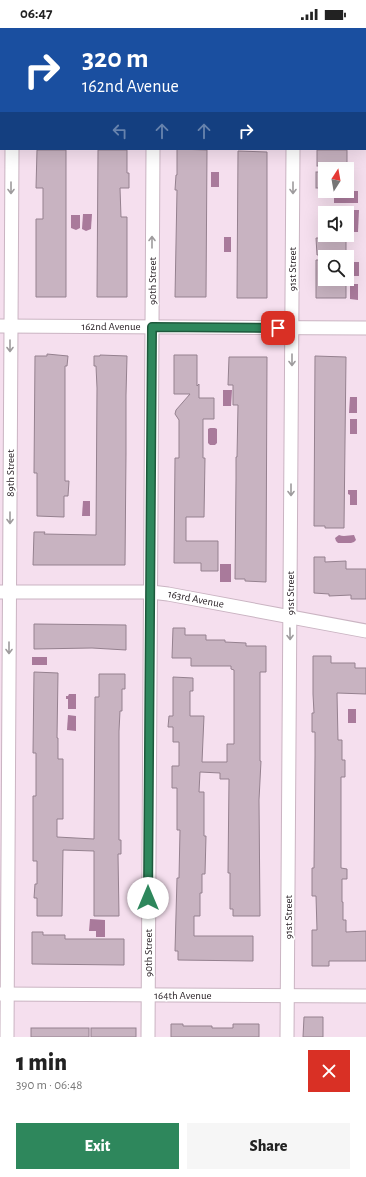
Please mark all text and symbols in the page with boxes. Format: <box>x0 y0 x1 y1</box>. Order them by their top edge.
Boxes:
text: 06:47 <box>20 6 53 21</box>
icon: right <box>16 44 68 96</box>
text: 320 m <box>82 45 149 73</box>
text: 162nd Avenue <box>82 78 179 96</box>
icon: left <box>109 120 131 142</box>
icon: ahead <box>151 120 173 142</box>
icon: ahead <box>193 120 215 142</box>
icon: right <box>235 120 257 142</box>
north arrow <box>318 162 354 198</box>
map controls <box>318 162 354 286</box>
one-way arrow <box>8 181 15 194</box>
one-way arrow <box>289 181 297 194</box>
button: sound <box>318 206 354 242</box>
one-way arrow <box>148 236 156 249</box>
street label: 91st Street <box>287 246 298 291</box>
button: search <box>318 250 354 286</box>
street label: 90th Street <box>147 257 158 305</box>
pin <box>261 311 295 345</box>
icon: arrive <box>267 317 289 339</box>
street label: 162nd Avenue <box>81 321 141 332</box>
one-way arrow <box>6 339 14 352</box>
one-way arrow <box>288 353 296 366</box>
street label: 89th Street <box>5 449 16 497</box>
one-way arrow <box>287 483 295 496</box>
one-way arrow <box>6 511 14 524</box>
street label: 91st Street <box>285 570 296 615</box>
street label: 163rd Avenue <box>167 588 225 610</box>
one-way arrow <box>286 627 294 640</box>
one-way arrow <box>5 641 13 654</box>
position arrow <box>127 877 169 919</box>
street label: 91st Street <box>283 894 294 939</box>
street label: 90th Street <box>143 929 154 977</box>
street label: 164th Avenue <box>154 990 212 1001</box>
button: close <box>308 1050 350 1092</box>
text: 1 min <box>16 1051 67 1075</box>
text: 390 m · 06:48 <box>16 1079 83 1092</box>
button: Exit <box>16 1123 179 1169</box>
button: Share <box>187 1123 350 1169</box>

